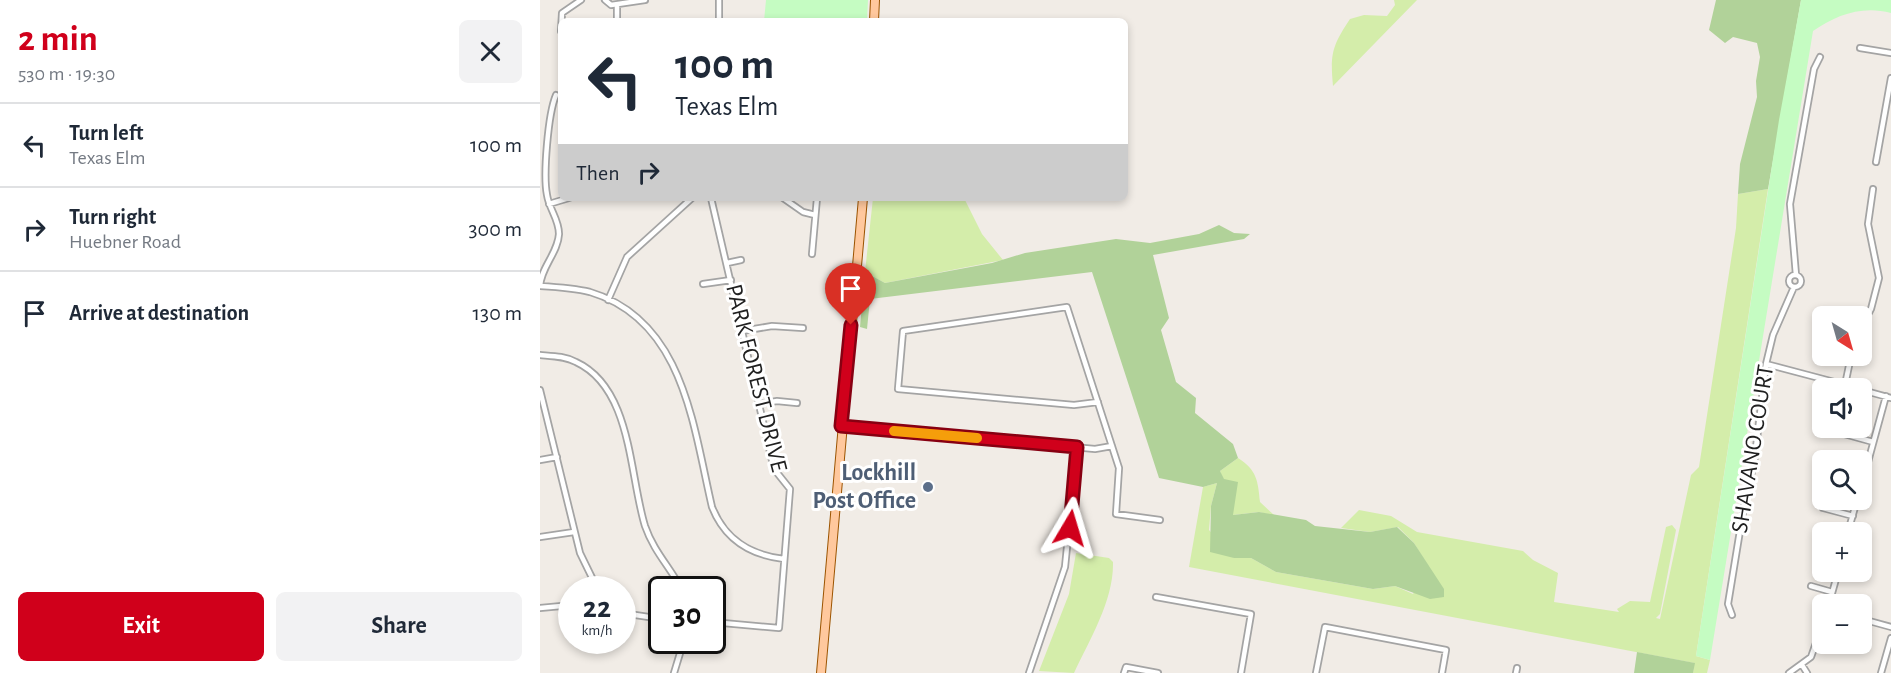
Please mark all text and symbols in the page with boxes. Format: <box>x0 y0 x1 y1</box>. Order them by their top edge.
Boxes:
button: close <box>459 20 522 83</box>
text: 2 min <box>18 21 98 57</box>
icon: left <box>576 42 654 120</box>
text: 100 m <box>675 44 774 86</box>
text: 530 m · 19:30 <box>18 64 115 84</box>
text: Texas Elm <box>675 93 778 120</box>
text: Turn left <box>69 122 143 144</box>
icon: left <box>18 129 51 162</box>
text: 100 m <box>470 134 522 156</box>
text: Texas Elm <box>69 148 146 168</box>
icon: right <box>632 156 665 189</box>
text: Then <box>576 162 620 184</box>
text: Turn right <box>69 206 156 228</box>
icon: right <box>18 213 51 246</box>
text: 300 m <box>468 218 522 240</box>
text: Huebner Road <box>69 232 181 252</box>
pin <box>825 263 876 325</box>
icon: arrive <box>834 272 867 305</box>
street label: PARK FOREST DRIVE <box>721 282 791 475</box>
icon: arrive <box>18 297 51 330</box>
text: Arrive at destination <box>69 302 249 324</box>
text: 130 m <box>473 302 522 324</box>
north arrow <box>1812 306 1872 366</box>
map controls <box>1812 306 1872 654</box>
street label: SHAVANO COURT <box>1728 363 1778 535</box>
button: sound <box>1812 378 1872 438</box>
button: search <box>1812 450 1872 510</box>
place label: Lockhill Post Office <box>813 461 916 513</box>
marker: Lockhill Post Office <box>921 480 935 494</box>
position arrow <box>1038 496 1102 560</box>
button: + <box>1812 522 1872 582</box>
speed limit sign: 30 <box>648 576 726 654</box>
button: Exit <box>18 592 264 661</box>
button: Share <box>276 592 522 661</box>
text: 22 <box>583 593 611 623</box>
button: − <box>1812 594 1872 654</box>
text: km/h <box>582 623 612 638</box>

